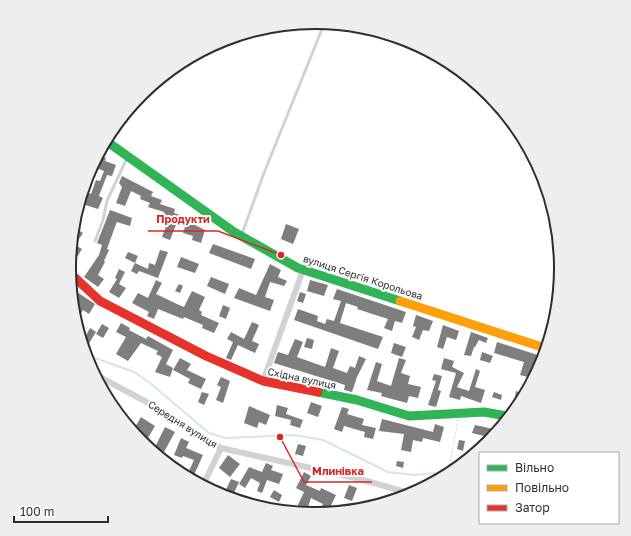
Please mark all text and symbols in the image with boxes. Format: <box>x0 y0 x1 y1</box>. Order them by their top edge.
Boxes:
callout: Продукти <box>148 208 218 231</box>
text: Продукти <box>156 212 210 225</box>
street label: вулиця Сергія Корольова <box>302 252 424 302</box>
street label: Східна вулиця <box>267 365 337 391</box>
street label: Середня вулиця <box>146 398 220 450</box>
legend <box>479 452 619 524</box>
callout: Млинівка <box>304 459 372 482</box>
text: Вільно <box>515 460 554 475</box>
text: Млинівка <box>312 464 364 477</box>
text: Повільно <box>515 480 569 495</box>
scale bar <box>14 498 108 524</box>
text: Затор <box>515 500 550 515</box>
text: 100 m <box>20 504 54 519</box>

